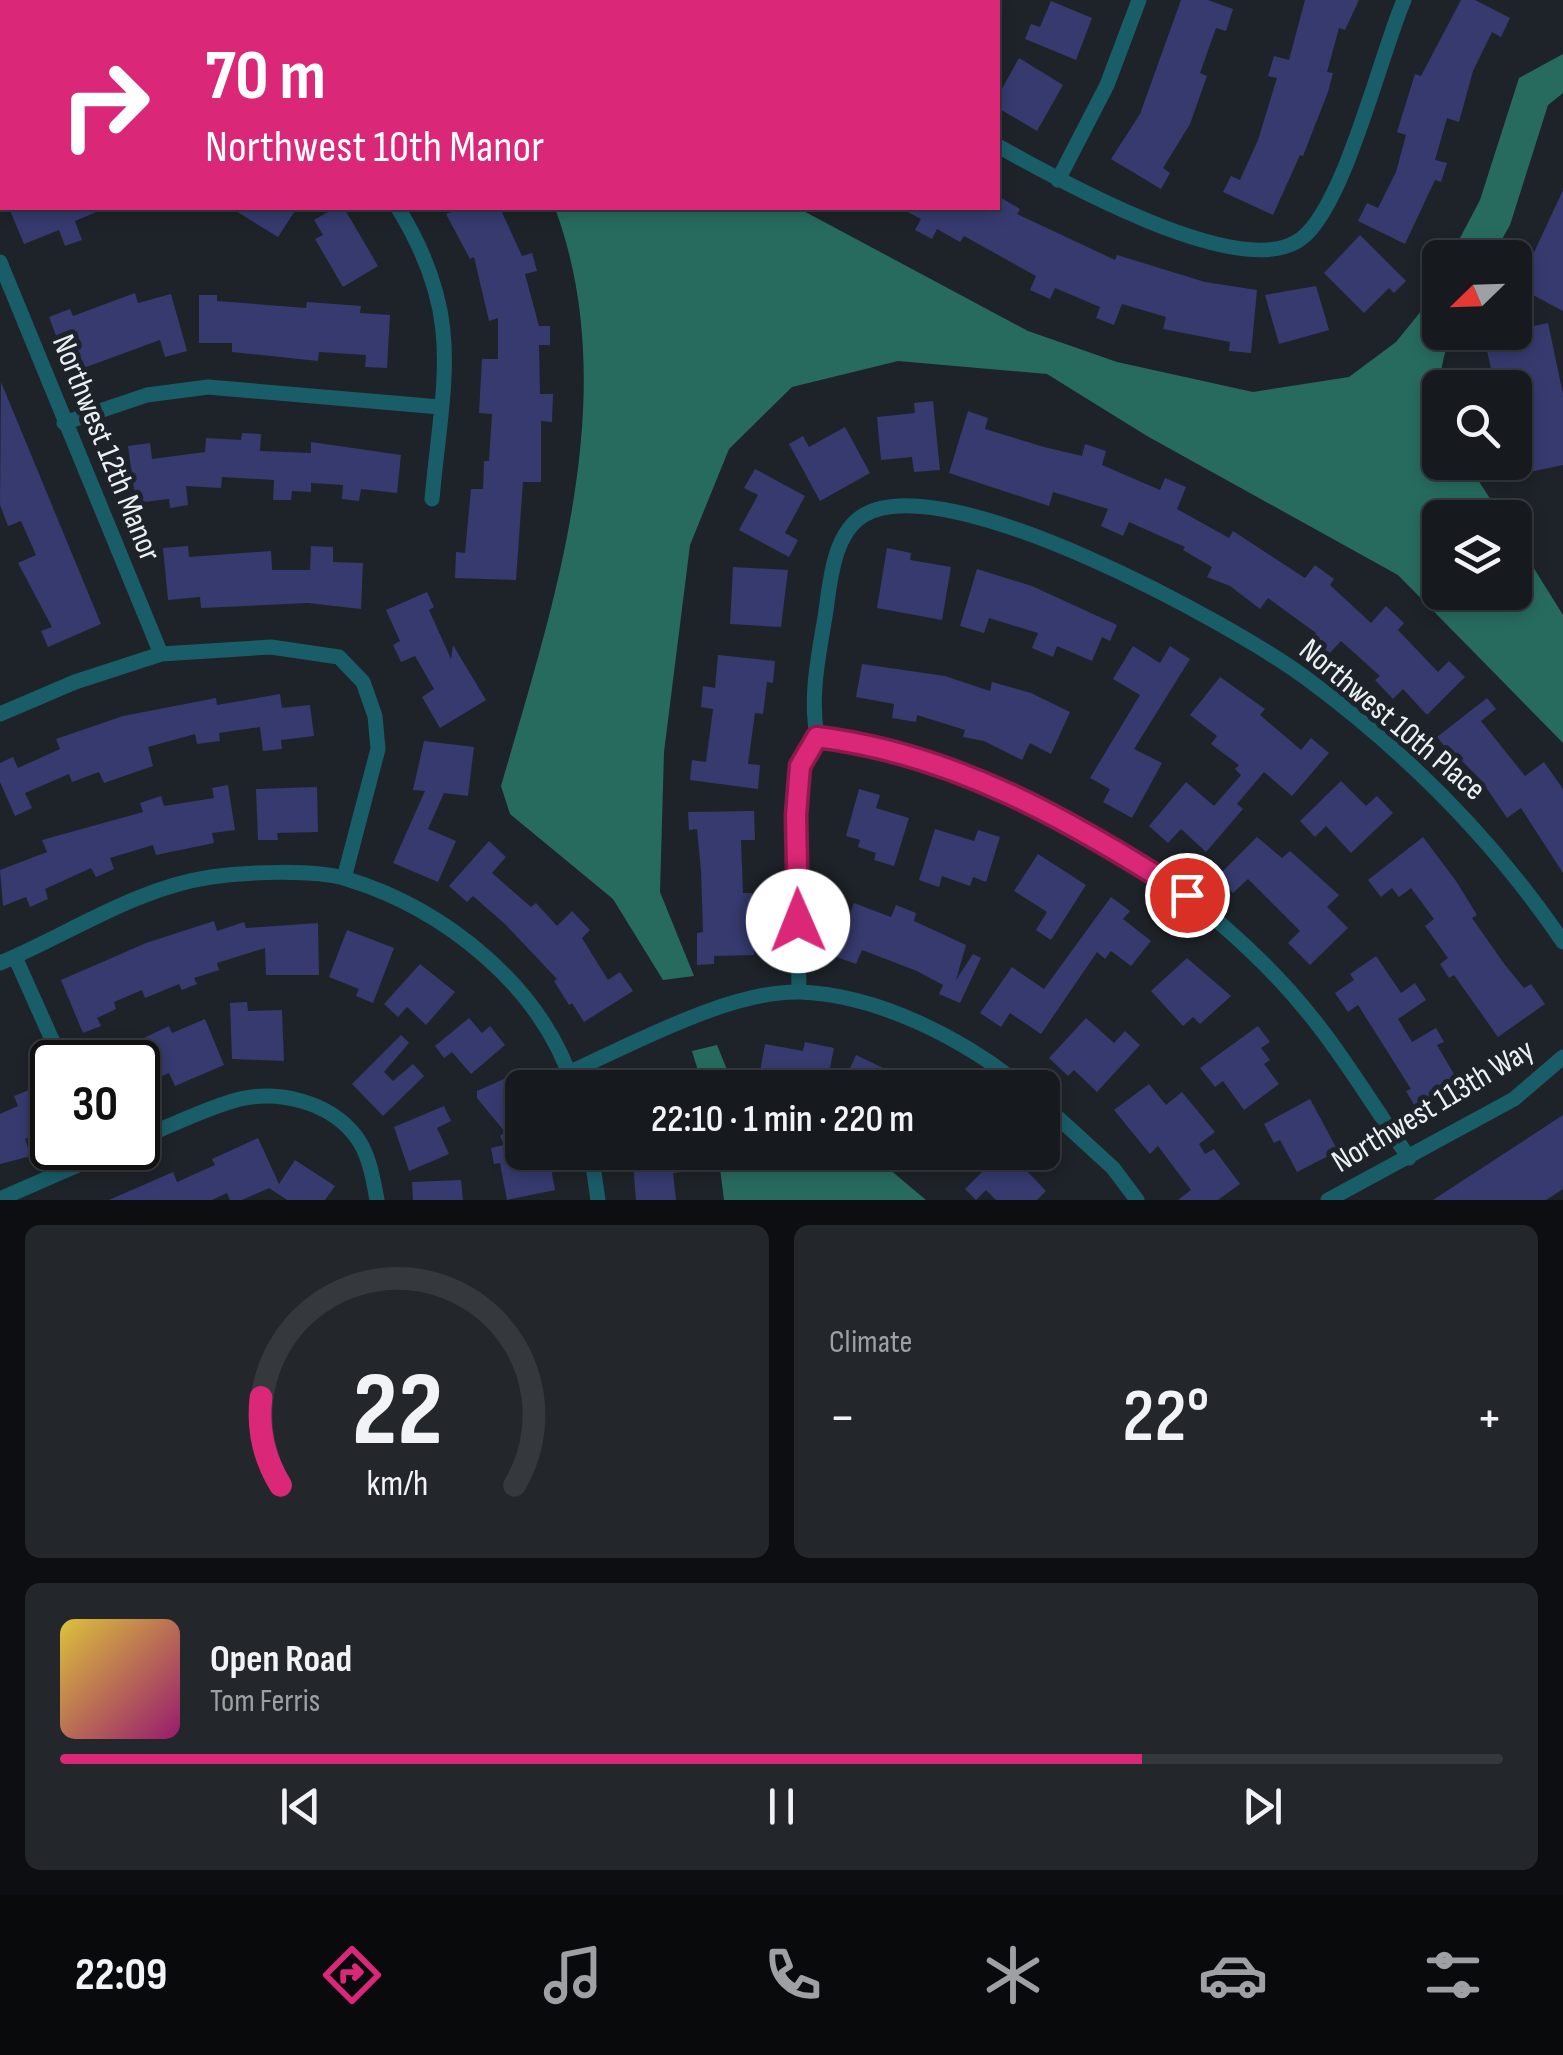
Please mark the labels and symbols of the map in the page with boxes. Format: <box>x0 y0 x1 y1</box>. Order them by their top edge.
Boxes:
north arrow <box>1422 240 1532 350</box>
street label: Northwest 12th Manor <box>43 329 169 567</box>
street label: Northwest 10th Place <box>1291 631 1493 809</box>
pin <box>1145 853 1230 938</box>
position arrow <box>746 869 850 973</box>
street label: Northwest 113th Way <box>1325 1030 1541 1182</box>
speed limit sign: 30 <box>30 1040 160 1170</box>

